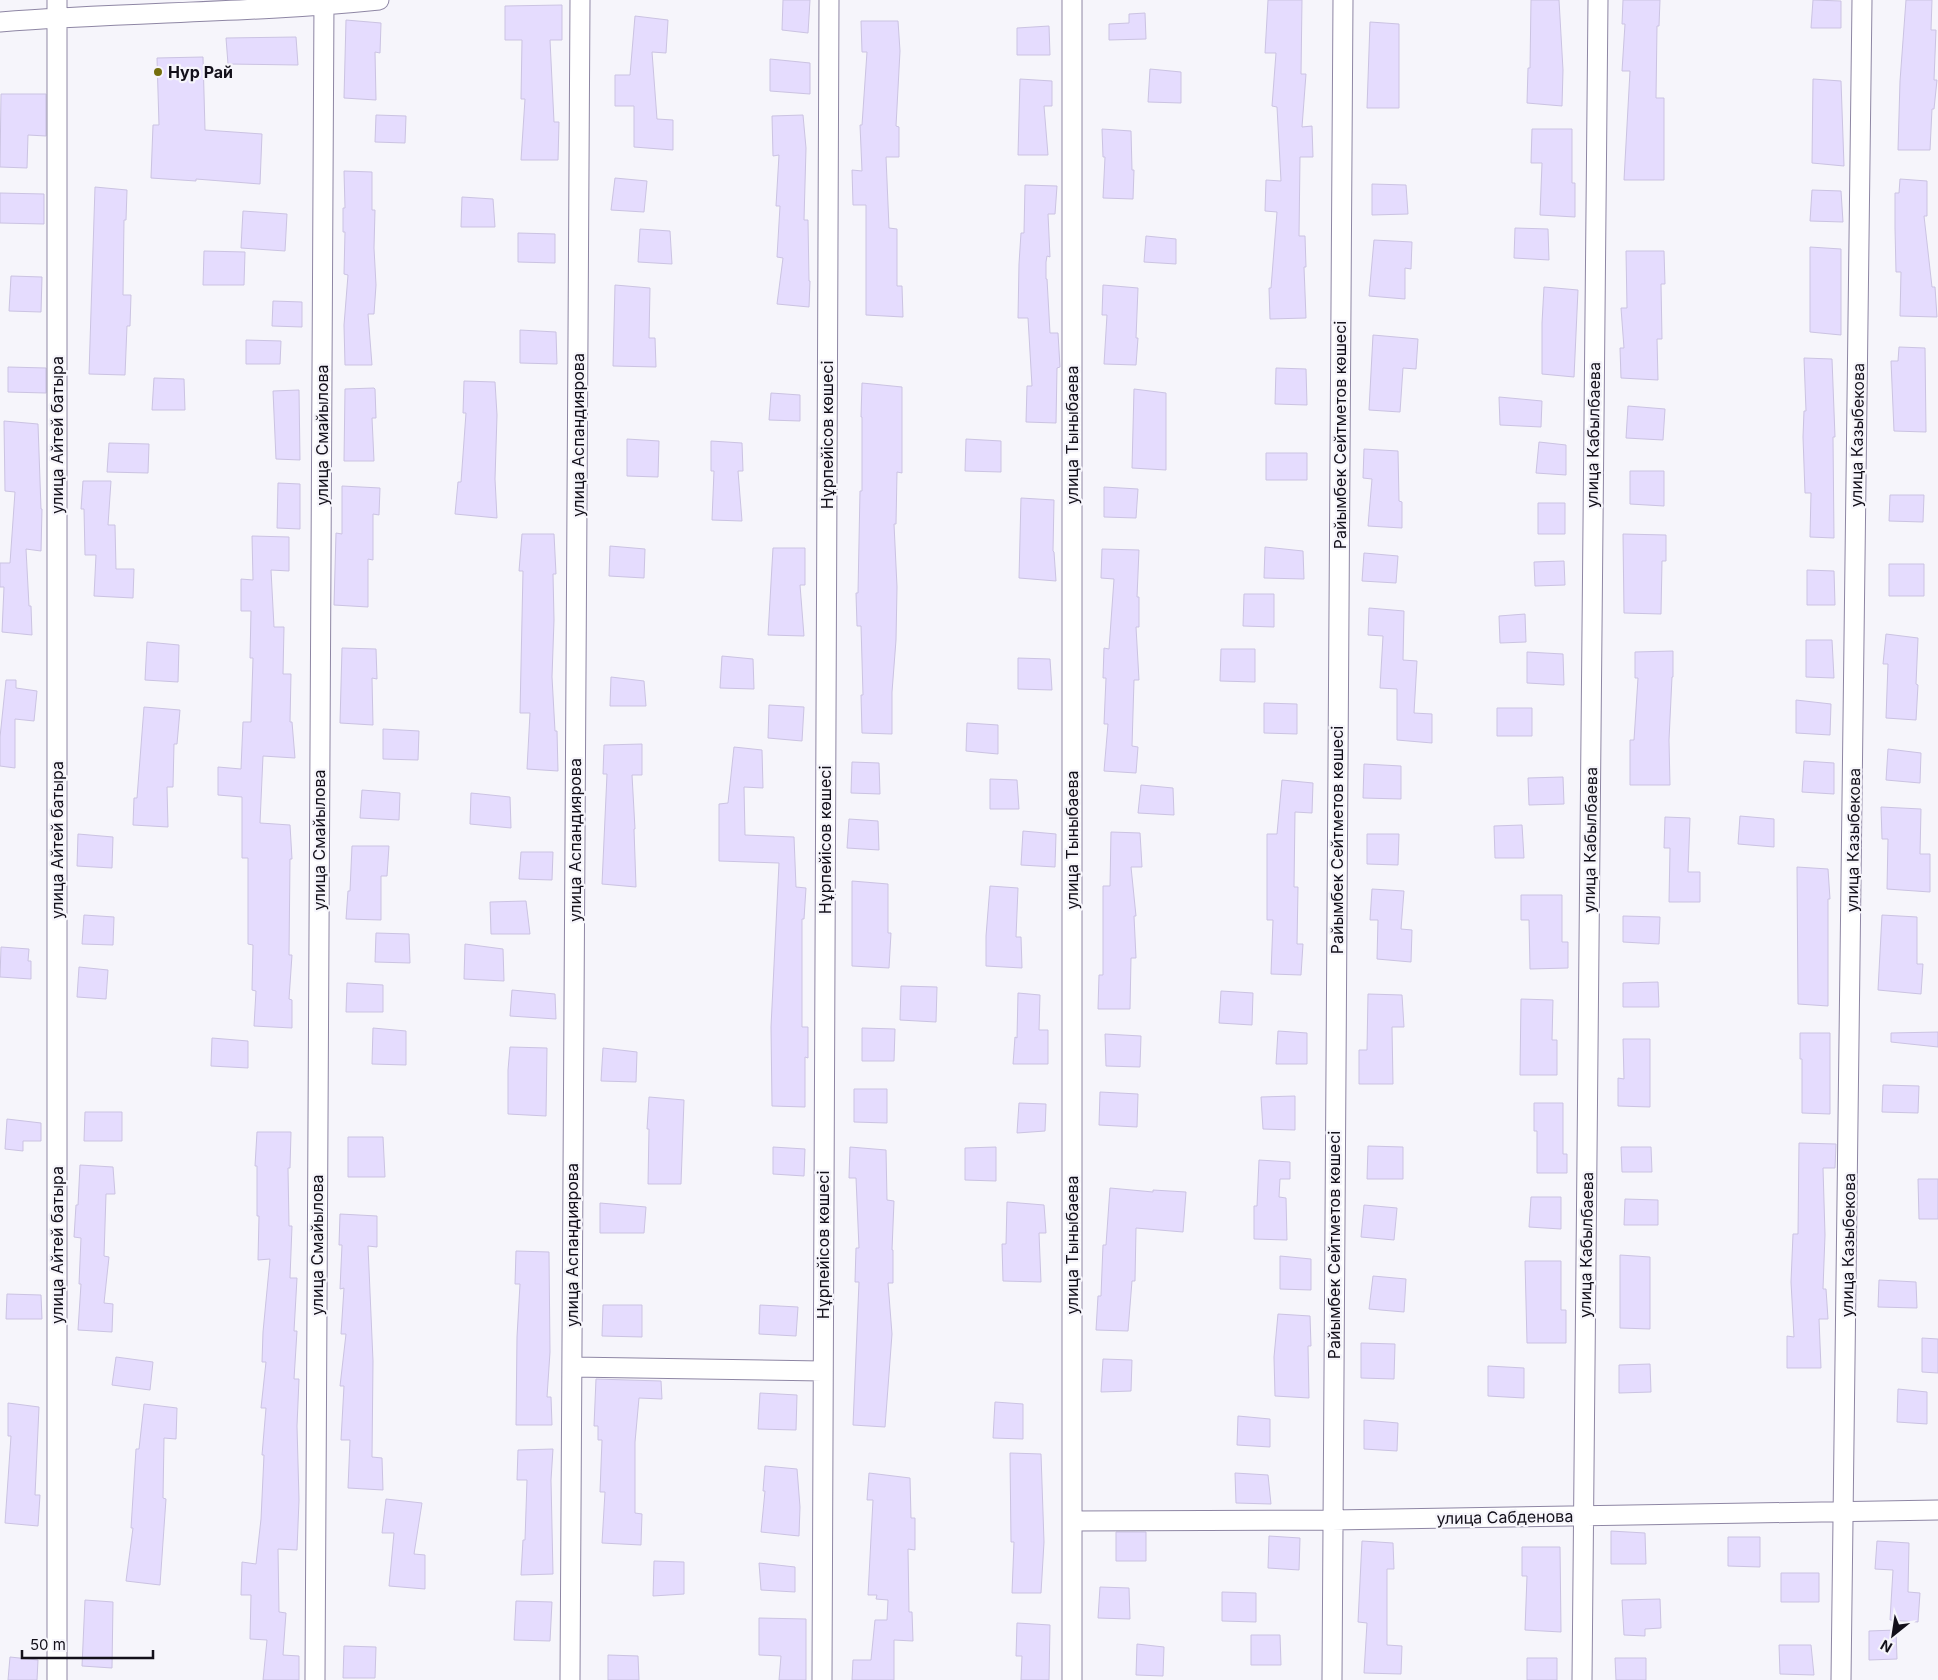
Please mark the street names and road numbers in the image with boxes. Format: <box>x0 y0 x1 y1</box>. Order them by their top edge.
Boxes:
street label: Райымбек Сейтметов көшесі <box>1330 321 1350 549</box>
street label: улица Аспандиярова <box>568 353 588 517</box>
street label: улица Айтей батыра <box>47 356 67 514</box>
street label: Нұрпейісов көшесі <box>817 361 837 509</box>
street label: улица Кабылбаева <box>1582 362 1604 508</box>
street label: улица Казыбекова <box>1846 363 1868 507</box>
street label: улица Смайылова <box>312 364 332 506</box>
street label: улица Тыныбаева <box>1062 365 1082 505</box>
street label: Райымбек Сейтметов көшесі <box>1327 726 1347 954</box>
street label: улица Аспандиярова <box>565 758 585 922</box>
street label: улица Айтей батыра <box>47 761 67 919</box>
street label: Нұрпейісов көшесі <box>815 766 835 914</box>
street label: улица Кабылбаева <box>1579 767 1601 913</box>
street label: улица Казыбекова <box>1842 768 1864 912</box>
street label: улица Смайылова <box>309 769 329 911</box>
street label: улица Тыныбаева <box>1062 770 1082 910</box>
street label: Райымбек Сейтметов көшесі <box>1324 1131 1344 1359</box>
street label: улица Аспандиярова <box>562 1163 582 1327</box>
street label: улица Айтей батыра <box>47 1166 67 1324</box>
street label: Нұрпейісов көшесі <box>813 1171 833 1319</box>
street label: улица Кабылбаева <box>1575 1172 1597 1318</box>
street label: улица Казыбекова <box>1837 1173 1859 1317</box>
street label: улица Смайылова <box>307 1174 327 1316</box>
street label: улица Тыныбаева <box>1062 1175 1082 1315</box>
street label: улица Сабденова <box>1437 1506 1573 1528</box>

